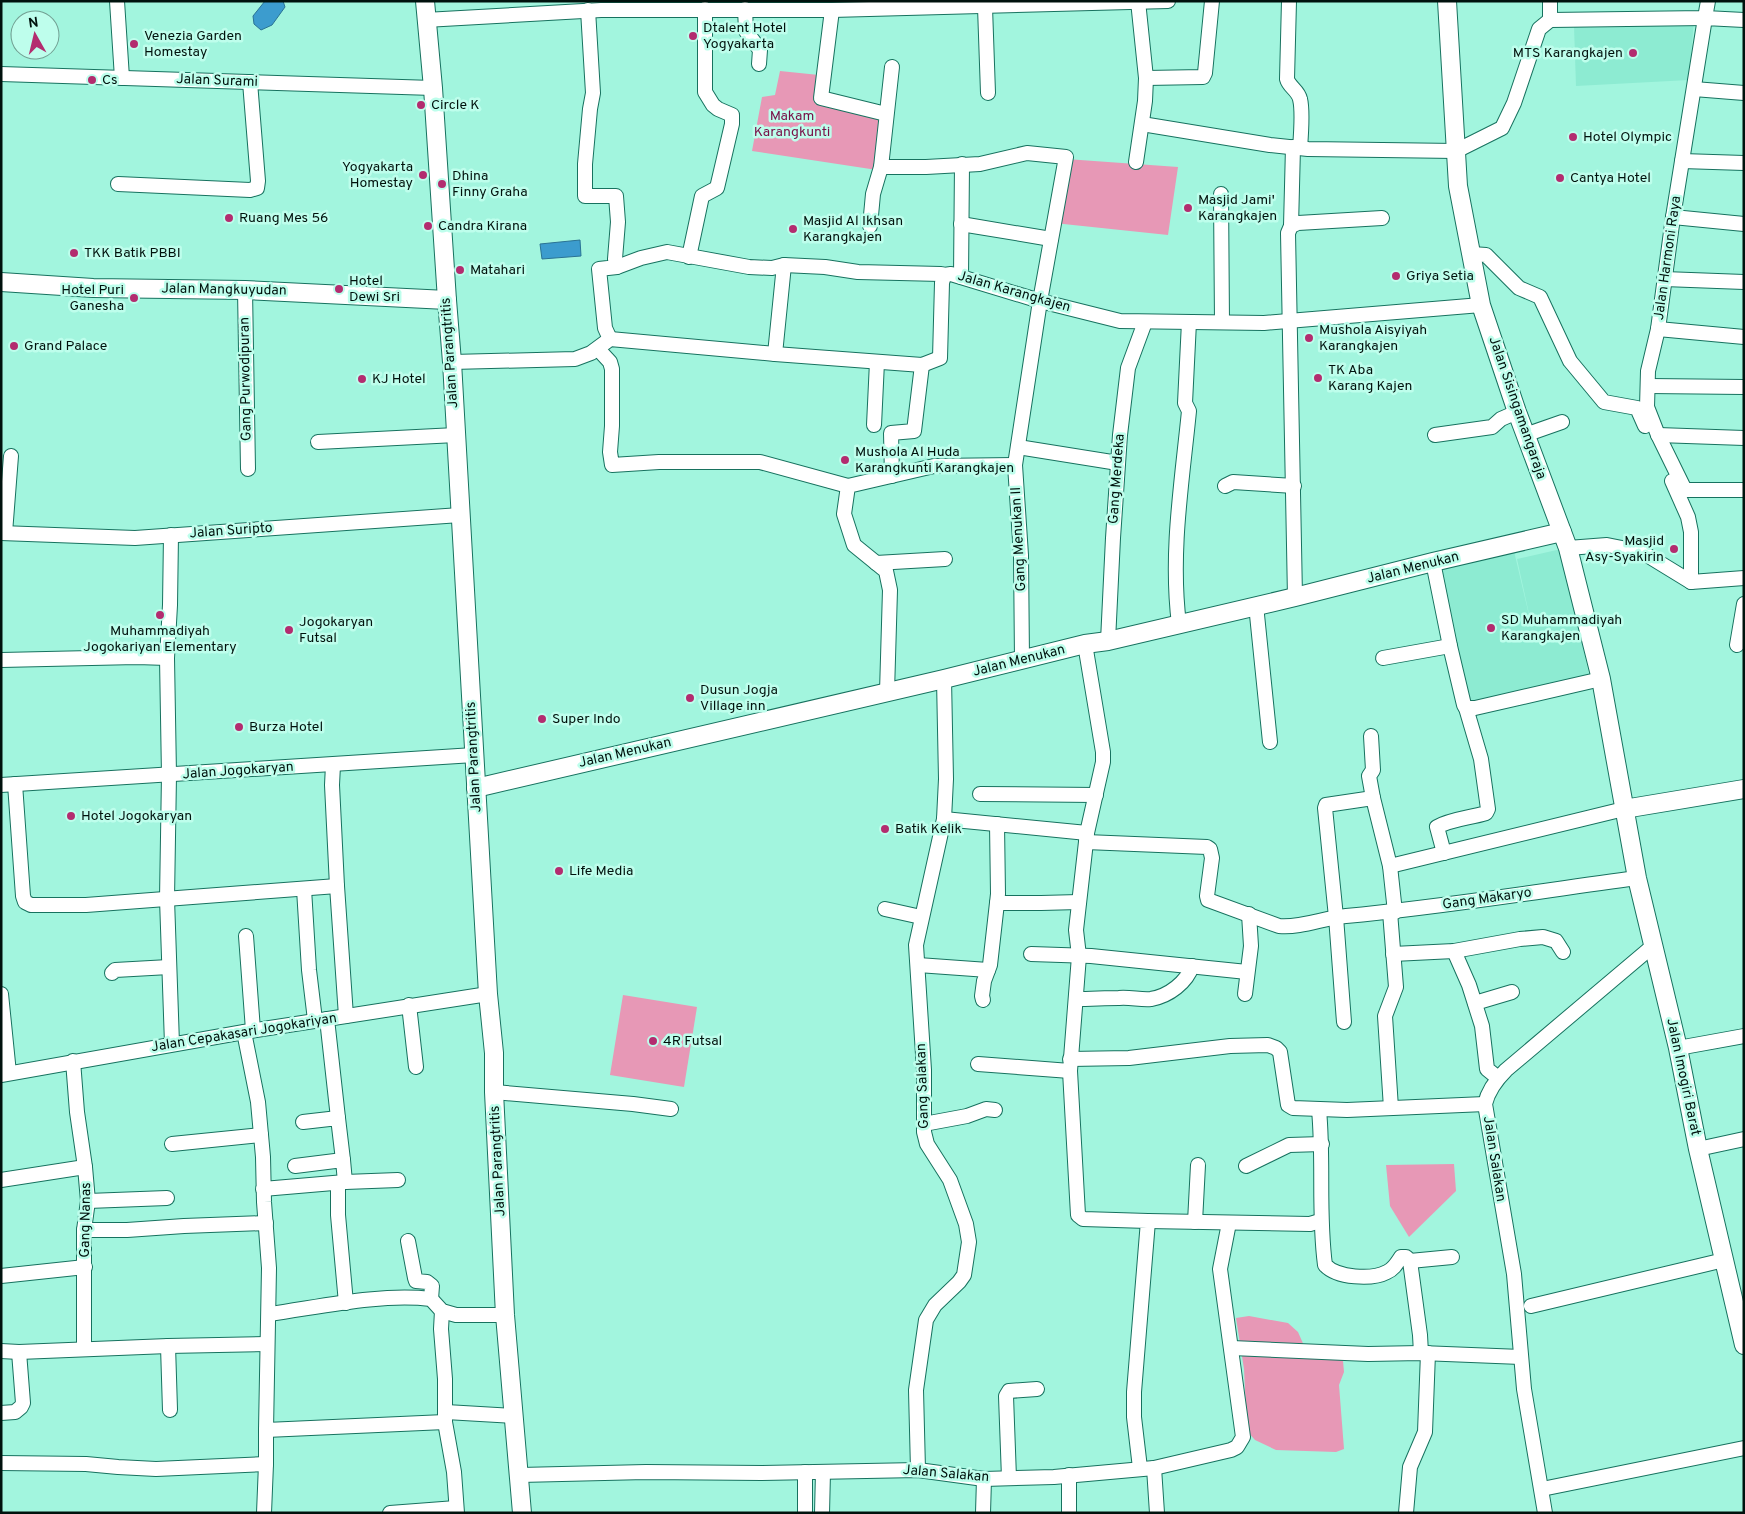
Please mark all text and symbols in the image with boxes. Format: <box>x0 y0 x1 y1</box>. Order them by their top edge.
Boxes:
north arrow <box>10 10 60 60</box>
text: N <box>27 14 40 33</box>
place label: Dtalent Hotel Yogyakarta <box>703 20 787 53</box>
place label: Venezia Garden Homestay <box>144 28 242 61</box>
marker: Dtalent Hotel Yogyakarta <box>687 30 699 42</box>
marker: Venezia Garden Homestay <box>128 38 140 50</box>
place label: MTS Karangkajen <box>1513 45 1623 62</box>
marker: MTS Karangkajen <box>1627 47 1639 59</box>
street label: Jalan Surami <box>176 71 258 91</box>
place label: Cs <box>102 72 118 89</box>
marker: Cs <box>86 74 98 86</box>
place label: Circle K <box>431 97 479 114</box>
marker: Circle K <box>415 99 427 111</box>
park label: Makam Karangkunti <box>754 108 830 141</box>
place label: Hotel Olympic <box>1583 129 1672 146</box>
marker: Hotel Olympic <box>1567 131 1579 143</box>
place label: Yogyakarta Homestay <box>342 159 413 192</box>
place label: Dhina Finny Graha <box>452 168 528 201</box>
marker: Yogyakarta Homestay <box>417 169 429 181</box>
place label: Cantya Hotel <box>1570 170 1651 187</box>
marker: Cantya Hotel <box>1554 172 1566 184</box>
marker: Dhina Finny Graha <box>436 178 448 190</box>
place label: Masjid Jami' Karangkajen <box>1198 192 1277 225</box>
street label: Jalan Harmoni Raya <box>1651 195 1685 321</box>
marker: Masjid Jami' Karangkajen <box>1182 202 1194 214</box>
place label: Ruang Mes 56 <box>239 210 328 227</box>
marker: Ruang Mes 56 <box>223 212 235 224</box>
place label: Masjid Al Ikhsan Karangkajen <box>803 213 903 246</box>
place label: Candra Kirana <box>438 218 527 235</box>
marker: Candra Kirana <box>422 220 434 232</box>
marker: Masjid Al Ikhsan Karangkajen <box>787 223 799 235</box>
place label: TKK Batik PBBI <box>84 245 181 262</box>
marker: TKK Batik PBBI <box>68 247 80 259</box>
place label: Matahari <box>470 262 525 279</box>
marker: Matahari <box>454 264 466 276</box>
street label: Jalan Karangkajen <box>956 268 1072 316</box>
place label: Griya Setia <box>1406 268 1474 285</box>
marker: Griya Setia <box>1390 270 1402 282</box>
place label: Hotel Dewi Sri <box>349 273 400 306</box>
street label: Jalan Mangkuyudan <box>161 280 287 300</box>
place label: Hotel Puri Ganesha <box>61 282 124 315</box>
marker: Hotel Dewi Sri <box>333 283 345 295</box>
marker: Hotel Puri Ganesha <box>128 292 140 304</box>
street label: Jalan Parangtritis <box>438 297 462 409</box>
street label: Gang Purwodipuran <box>236 317 256 441</box>
place label: Mushola Aisyiyah Karangkajen <box>1319 322 1427 355</box>
marker: Mushola Aisyiyah Karangkajen <box>1303 332 1315 344</box>
street label: Jalan Sisingamangaraja <box>1485 334 1549 482</box>
place label: Grand Palace <box>24 338 107 355</box>
marker: Grand Palace <box>8 340 20 352</box>
place label: TK Aba Karang Kajen <box>1328 362 1412 395</box>
place label: KJ Hotel <box>372 371 426 388</box>
marker: TK Aba Karang Kajen <box>1312 372 1324 384</box>
marker: KJ Hotel <box>356 373 368 385</box>
street label: Gang Merdeka <box>1105 433 1129 525</box>
place label: Mushola Al Huda Karangkunti Karangkajen <box>855 444 1014 477</box>
marker: Mushola Al Huda Karangkunti Karangkajen <box>839 454 851 466</box>
street label: Gang Menukan II <box>1008 486 1030 592</box>
street label: Jalan Suripto <box>189 520 273 542</box>
place label: Masjid Asy-Syakirin <box>1585 533 1664 566</box>
marker: Masjid Asy-Syakirin <box>1668 543 1680 555</box>
street label: Jalan Menukan <box>1365 548 1461 588</box>
marker: Muhammadiyah Jogokariyan Elementary <box>154 609 166 621</box>
place label: SD Muhammadiyah Karangkajen <box>1501 612 1622 645</box>
place label: Jogokaryan Futsal <box>299 614 373 647</box>
marker: SD Muhammadiyah Karangkajen <box>1485 622 1497 634</box>
place label: Muhammadiyah Jogokariyan Elementary <box>83 623 237 656</box>
marker: Jogokaryan Futsal <box>283 624 295 636</box>
street label: Jalan Menukan <box>971 641 1067 681</box>
place label: Dusun Jogja Village inn <box>700 682 778 715</box>
marker: Dusun Jogja Village inn <box>684 692 696 704</box>
street label: Jalan Parangtritis <box>463 701 485 813</box>
place label: Super Indo <box>552 711 621 728</box>
marker: Super Indo <box>536 713 548 725</box>
place label: Burza Hotel <box>249 719 323 736</box>
marker: Burza Hotel <box>233 721 245 733</box>
street label: Jalan Menukan <box>577 734 673 772</box>
street label: Jalan Jogokaryan <box>182 759 294 783</box>
place label: Hotel Jogokaryan <box>81 808 192 825</box>
marker: Hotel Jogokaryan <box>65 810 77 822</box>
place label: Batik Kelik <box>895 821 962 838</box>
marker: Batik Kelik <box>879 823 891 835</box>
place label: Life Media <box>569 863 633 880</box>
marker: Life Media <box>553 865 565 877</box>
street label: Gang Makaryo <box>1441 884 1533 914</box>
street label: Jalan Cepakasari Jogokariyan <box>150 1010 338 1056</box>
street label: Jalan Imogiri Barat <box>1662 1017 1704 1137</box>
place label: 4R Futsal <box>663 1033 722 1050</box>
marker: 4R Futsal <box>647 1035 659 1047</box>
street label: Gang Salakan <box>913 1043 933 1129</box>
street label: Jalan Parangtritis <box>487 1105 509 1217</box>
street label: Jalan Salakan <box>1479 1115 1509 1203</box>
street label: Gang Nanas <box>77 1182 95 1258</box>
street label: Jalan Salakan <box>902 1462 990 1486</box>

